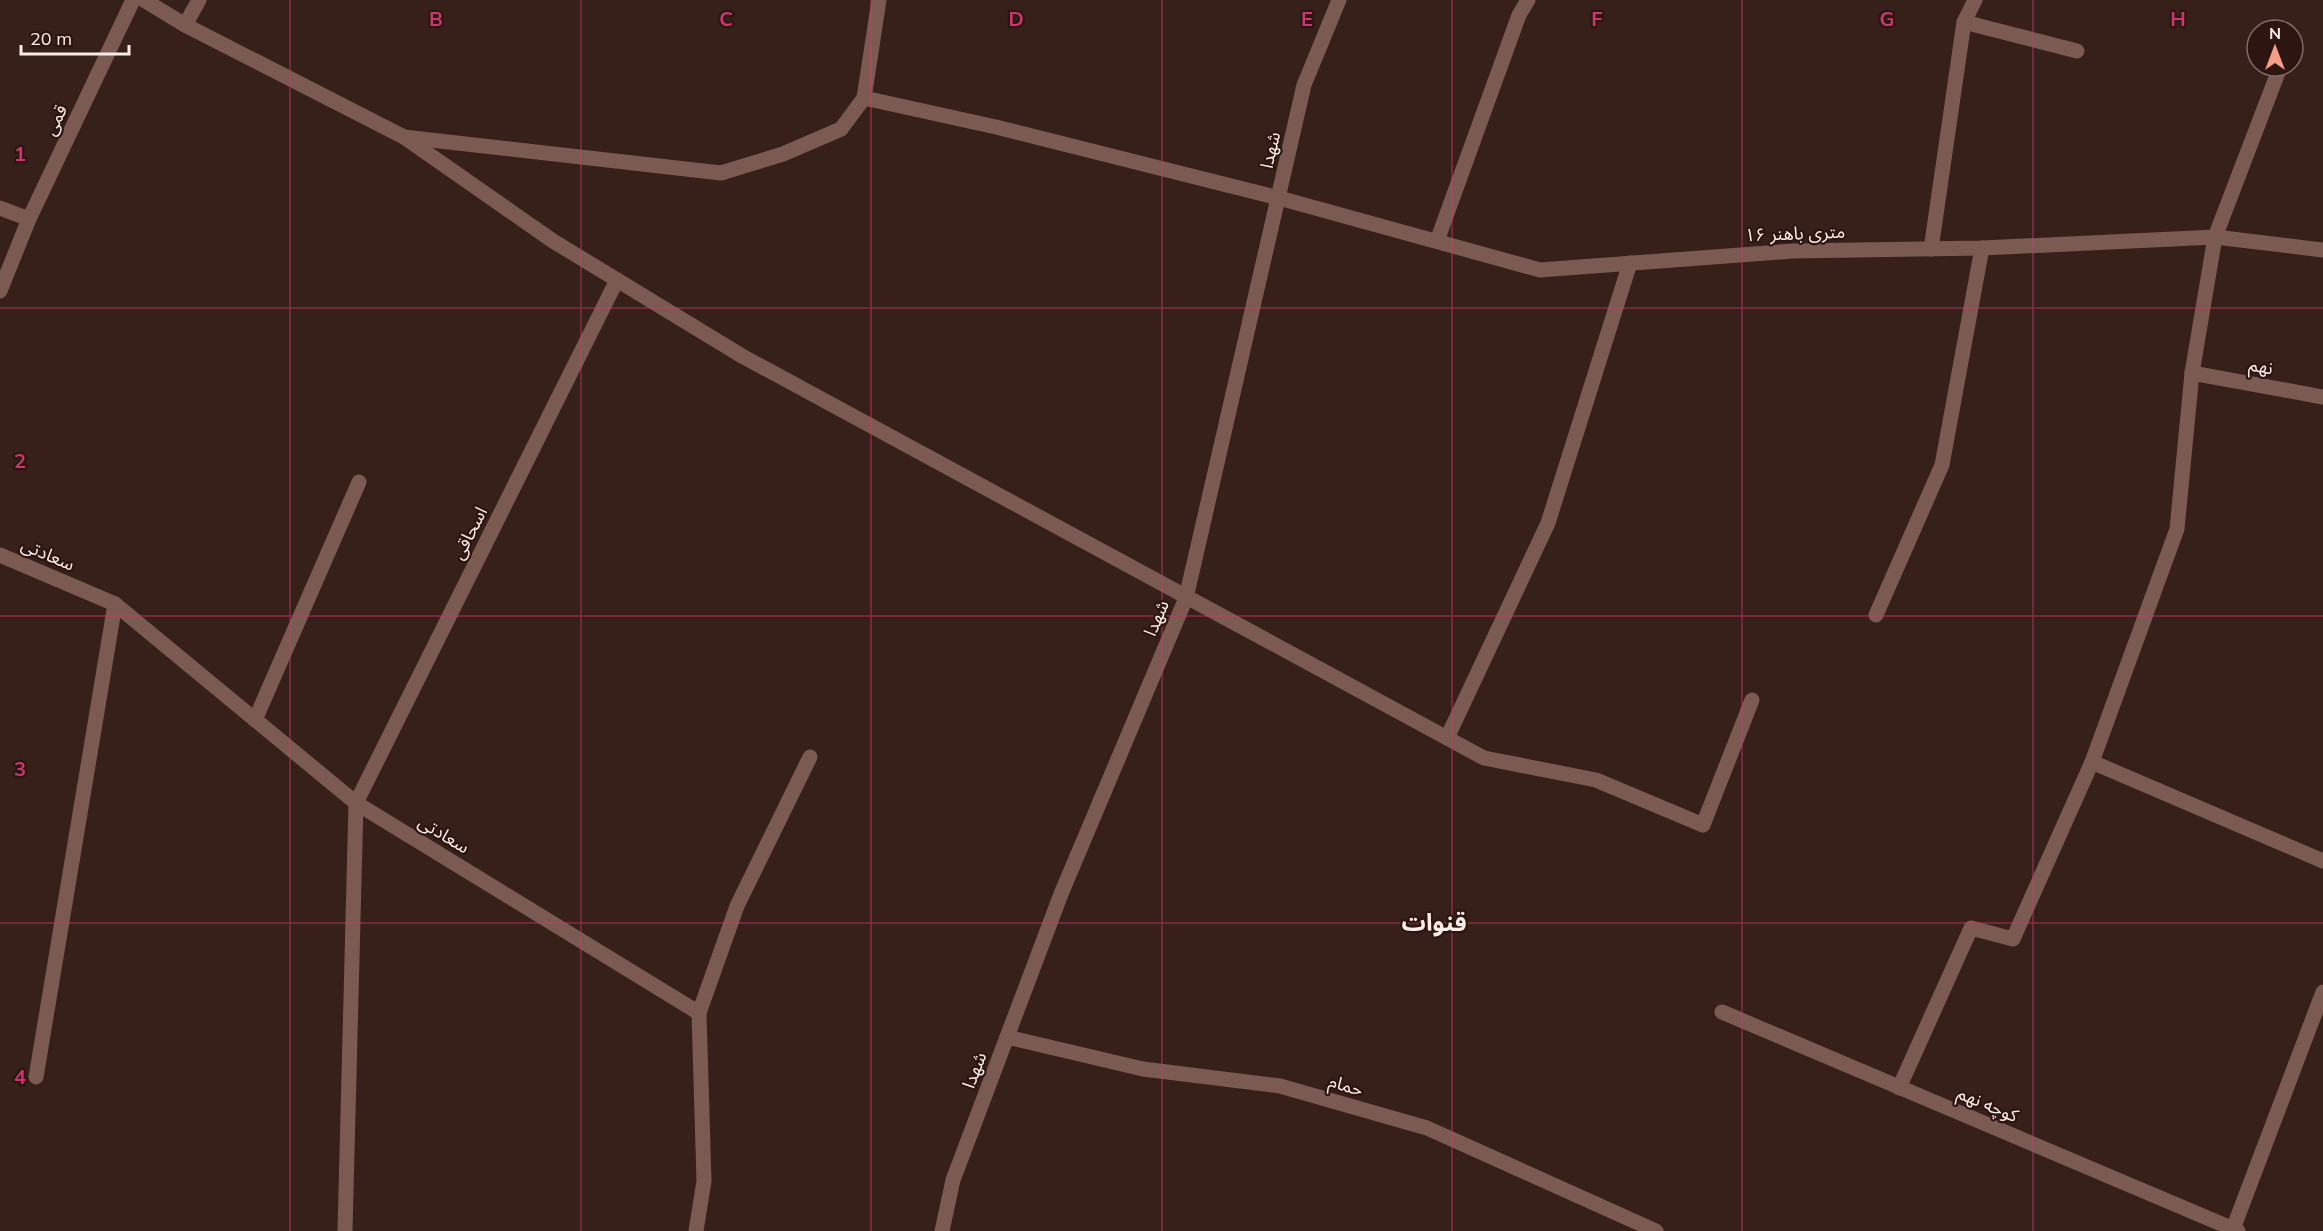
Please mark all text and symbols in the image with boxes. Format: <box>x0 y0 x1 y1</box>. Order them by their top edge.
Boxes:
text: B <box>429 6 443 31</box>
text: C <box>719 6 733 31</box>
text: D <box>1008 6 1024 31</box>
text: E <box>1301 6 1313 31</box>
text: F <box>1591 6 1603 31</box>
text: G <box>1880 6 1894 31</box>
text: H <box>2170 6 2186 31</box>
scale bar <box>21 18 129 56</box>
north arrow <box>2245 18 2305 78</box>
text: N <box>2269 23 2281 43</box>
text: 20 m <box>30 27 72 50</box>
street label: قمی <box>38 101 72 139</box>
street label: شهدا <box>1255 129 1285 171</box>
text: 1 <box>14 141 26 166</box>
street label: ۱۶ متری باهنر <box>1744 220 1846 246</box>
street label: نهم <box>2247 353 2275 381</box>
text: 2 <box>14 448 26 473</box>
street label: اسحاقی <box>446 503 492 563</box>
street label: سعادتی <box>18 532 78 576</box>
street label: شهدا <box>1138 596 1174 640</box>
text: 3 <box>14 756 26 781</box>
street label: سعادتی <box>414 810 474 858</box>
district label: قنوات <box>1401 907 1467 937</box>
street label: شهدا <box>957 1049 991 1091</box>
text: 4 <box>14 1064 26 1089</box>
street label: حمام <box>1325 1069 1366 1104</box>
street label: کوچه نهم <box>1953 1081 2023 1129</box>

